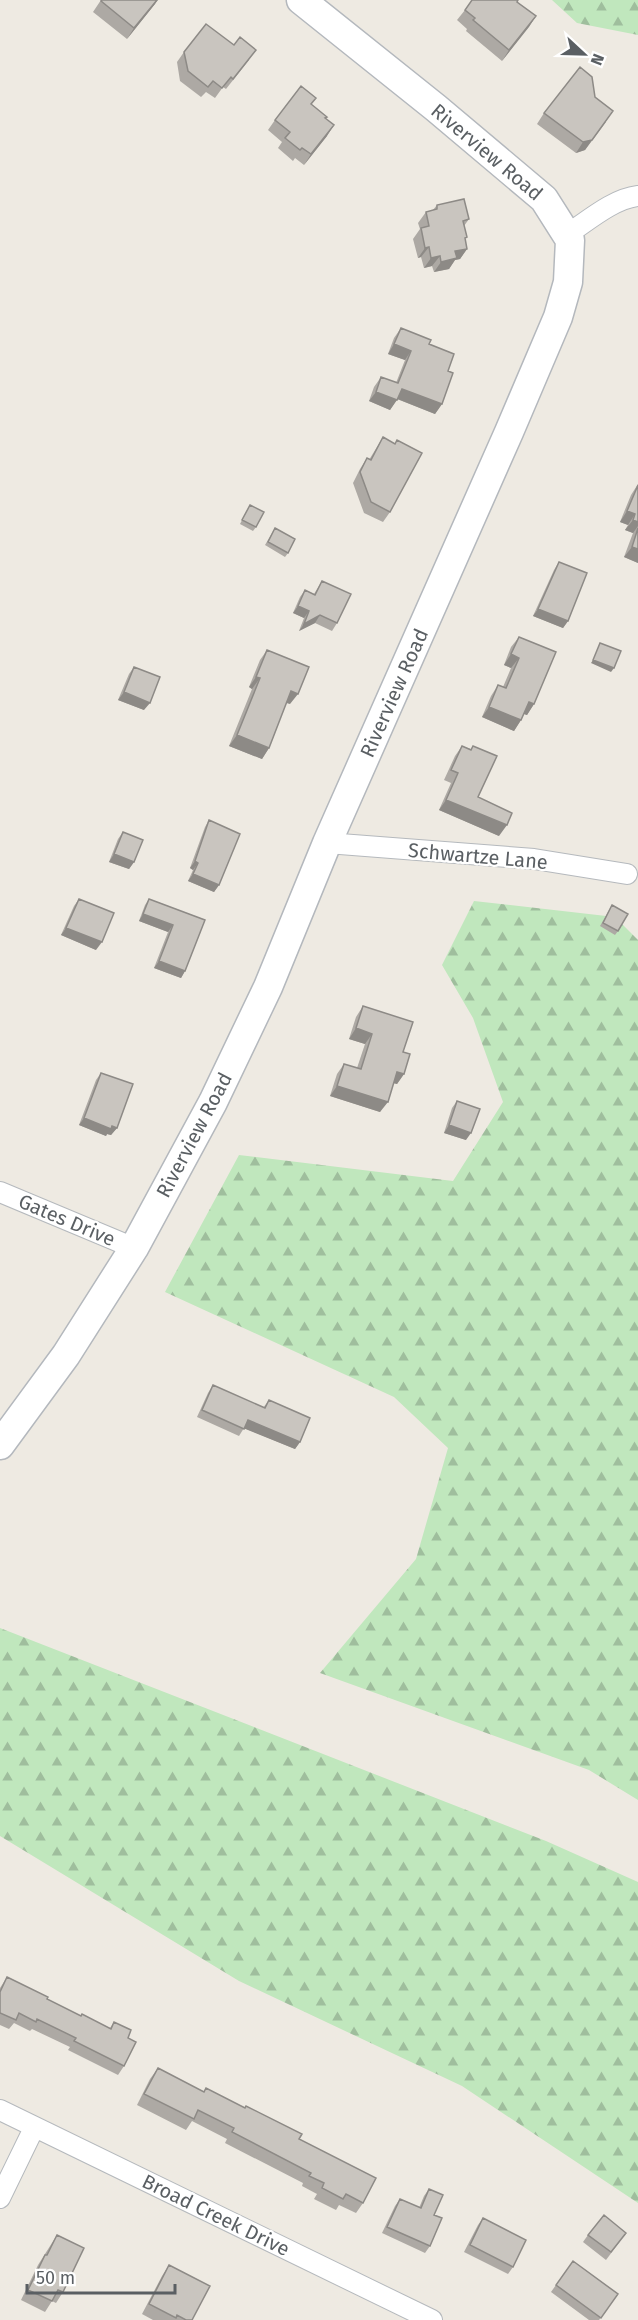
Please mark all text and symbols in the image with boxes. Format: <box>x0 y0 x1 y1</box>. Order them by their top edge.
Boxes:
north arrow <box>554 24 614 84</box>
text: N <box>587 51 608 68</box>
street label: Riverview Road <box>426 98 548 206</box>
street label: Riverview Road <box>355 625 433 761</box>
street label: Schwartze Lane <box>407 838 549 874</box>
street label: Riverview Road <box>151 1068 237 1202</box>
street label: Gates Drive <box>15 1189 119 1251</box>
street label: Broad Creek Drive <box>138 2169 294 2261</box>
scale bar <box>27 2257 176 2295</box>
text: 50 m <box>36 2267 75 2289</box>

